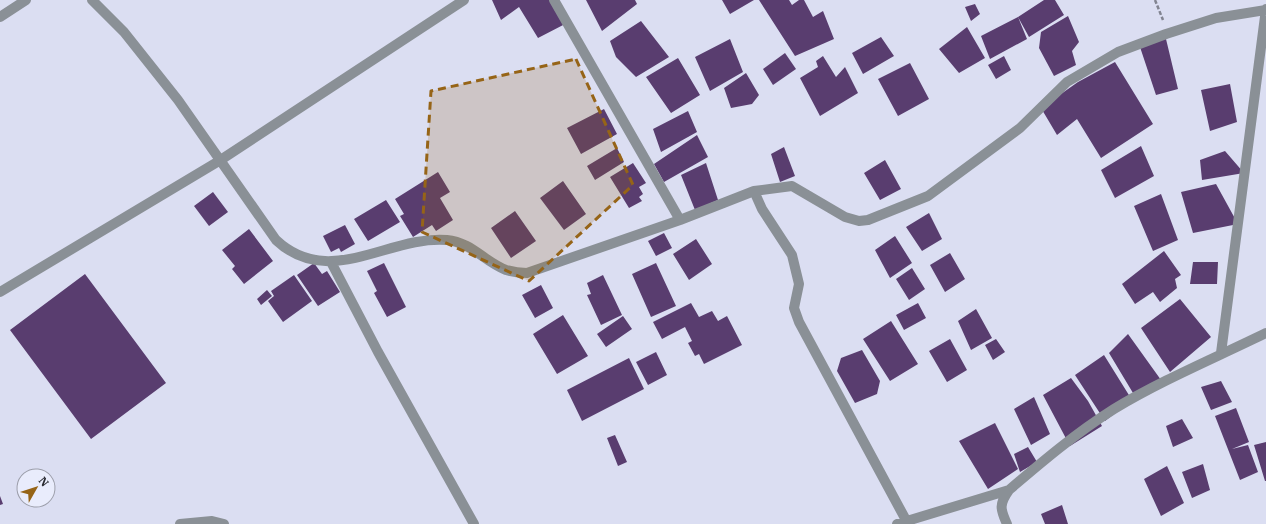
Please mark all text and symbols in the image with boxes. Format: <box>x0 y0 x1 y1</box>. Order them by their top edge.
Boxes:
north arrow <box>16 468 56 508</box>
text: N <box>36 474 52 490</box>

